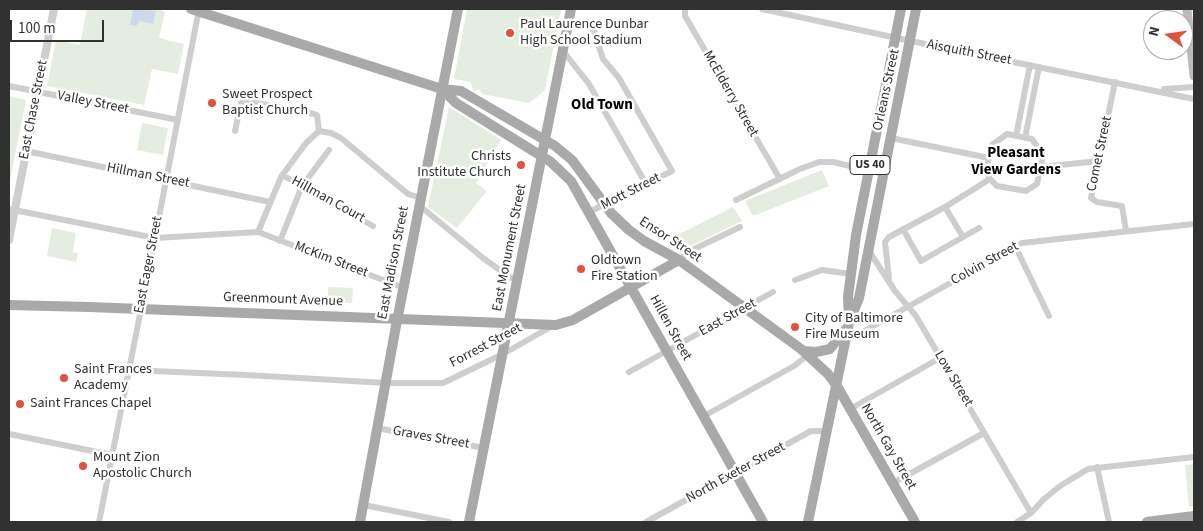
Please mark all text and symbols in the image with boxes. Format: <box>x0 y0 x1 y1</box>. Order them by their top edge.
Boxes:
scale bar <box>12 10 106 42</box>
north arrow <box>1143 10 1193 60</box>
place label: Paul Laurence Dunbar High School Stadium <box>520 17 648 49</box>
text: 100 m <box>18 18 56 39</box>
text: N <box>1144 25 1165 39</box>
marker: Paul Laurence Dunbar High School Stadium <box>504 27 516 39</box>
street label: Aisquith Street <box>925 37 1013 69</box>
street label: McElderry Street <box>699 48 761 140</box>
street label: Orleans Street <box>870 48 904 132</box>
street label: East Chase Street <box>16 59 52 161</box>
place label: Sweet Prospect Baptist Church <box>222 87 313 120</box>
street label: Valley Street <box>56 88 130 118</box>
marker: Sweet Prospect Baptist Church <box>206 97 218 109</box>
district label: Old Town <box>571 97 633 115</box>
street label: Comet Street <box>1084 115 1116 193</box>
district label: Pleasant View Gardens <box>971 145 1061 180</box>
place label: Christs Institute Church <box>417 149 511 182</box>
road number: US 40 <box>850 156 890 174</box>
marker: Christs Institute Church <box>515 159 527 171</box>
street label: Hillman Street <box>105 160 191 192</box>
street label: Mott Street <box>598 170 664 214</box>
street label: Hillman Court <box>288 173 368 227</box>
street label: East Monument Street <box>489 183 531 313</box>
street label: East Madison Street <box>375 205 413 321</box>
street label: Ensor Street <box>636 214 704 266</box>
street label: East Eager Street <box>131 215 167 315</box>
street label: McKim Street <box>292 238 370 282</box>
street label: Colvin Street <box>948 239 1022 289</box>
place label: Oldtown Fire Station <box>591 253 658 286</box>
marker: Oldtown Fire Station <box>575 263 587 275</box>
street label: Greenmount Avenue <box>223 290 343 310</box>
street label: Hillen Street <box>645 292 695 364</box>
street label: East Street <box>697 295 759 341</box>
place label: City of Baltimore Fire Museum <box>805 311 903 344</box>
street label: Forrest Street <box>447 320 525 372</box>
marker: City of Baltimore Fire Museum <box>789 321 801 333</box>
street label: Low Street <box>930 348 976 410</box>
place label: Saint Frances Academy <box>74 362 152 394</box>
marker: Saint Frances Academy <box>58 372 70 384</box>
place label: Saint Frances Chapel <box>30 396 152 412</box>
marker: Saint Frances Chapel <box>14 398 26 410</box>
street label: North Gay Street <box>857 401 919 493</box>
street label: Graves Street <box>391 423 471 453</box>
street label: North Exeter Street <box>684 439 788 507</box>
place label: Mount Zion Apostolic Church <box>93 450 192 482</box>
marker: Mount Zion Apostolic Church <box>77 460 89 472</box>

